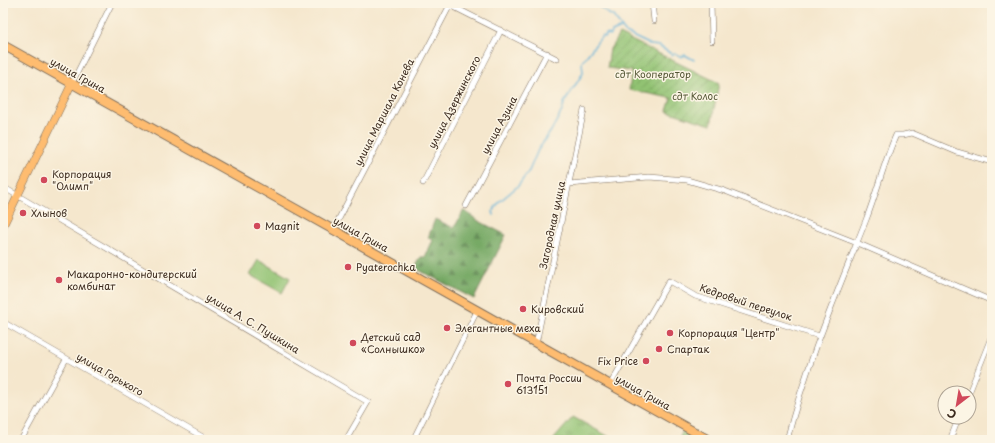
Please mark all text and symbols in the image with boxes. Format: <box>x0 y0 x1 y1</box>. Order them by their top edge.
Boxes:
street label: улица Грина <box>48 53 109 96</box>
street label: улица Дзержинского <box>424 53 484 151</box>
street label: улица Маршала Конева <box>350 55 418 168</box>
park label: сдт Кооператор <box>615 66 691 81</box>
park label: сдт Колос <box>672 88 718 103</box>
street label: улица Азина <box>477 92 521 157</box>
place label: Корпорация "Олимп" <box>52 166 111 193</box>
marker: Корпорация "Олимп" <box>39 175 49 185</box>
street label: Загородная улица <box>535 179 568 270</box>
place label: Хлынов <box>31 205 67 220</box>
marker: Хлынов <box>18 208 28 218</box>
street label: улица Грина <box>331 212 392 255</box>
place label: Magnit <box>265 218 300 233</box>
marker: Magnit <box>252 221 262 231</box>
place label: Pyaterochka <box>356 259 416 274</box>
marker: Pyaterochka <box>343 262 353 272</box>
place label: Макаронно-кондитерский комбинат <box>67 266 197 293</box>
marker: Макаронно-кондитерский комбинат <box>54 275 64 285</box>
street label: Кедровый переулок <box>698 279 794 325</box>
street label: улица А. С. Пушкина <box>203 289 304 358</box>
place label: Кировский <box>531 301 584 316</box>
marker: Кировский <box>518 304 528 314</box>
place label: Элегантные меха <box>455 320 542 335</box>
marker: Элегантные меха <box>442 323 452 333</box>
place label: Корпорация "Центр" <box>678 325 779 340</box>
marker: Корпорация "Центр" <box>665 328 675 338</box>
place label: Детский сад «Солнышко» <box>360 329 425 356</box>
marker: Детский сад «Солнышко» <box>348 338 358 348</box>
place label: Спартак <box>667 341 709 356</box>
marker: Спартак <box>654 344 664 354</box>
street label: улица Горького <box>74 348 147 399</box>
place label: Fix Price <box>598 353 638 368</box>
marker: Fix Price <box>641 356 651 366</box>
place label: Почта России 613151 <box>516 370 582 397</box>
street label: улица Грина <box>613 370 674 413</box>
marker: Почта России 613151 <box>503 379 513 389</box>
north arrow <box>937 385 977 425</box>
text: С <box>944 405 960 423</box>

